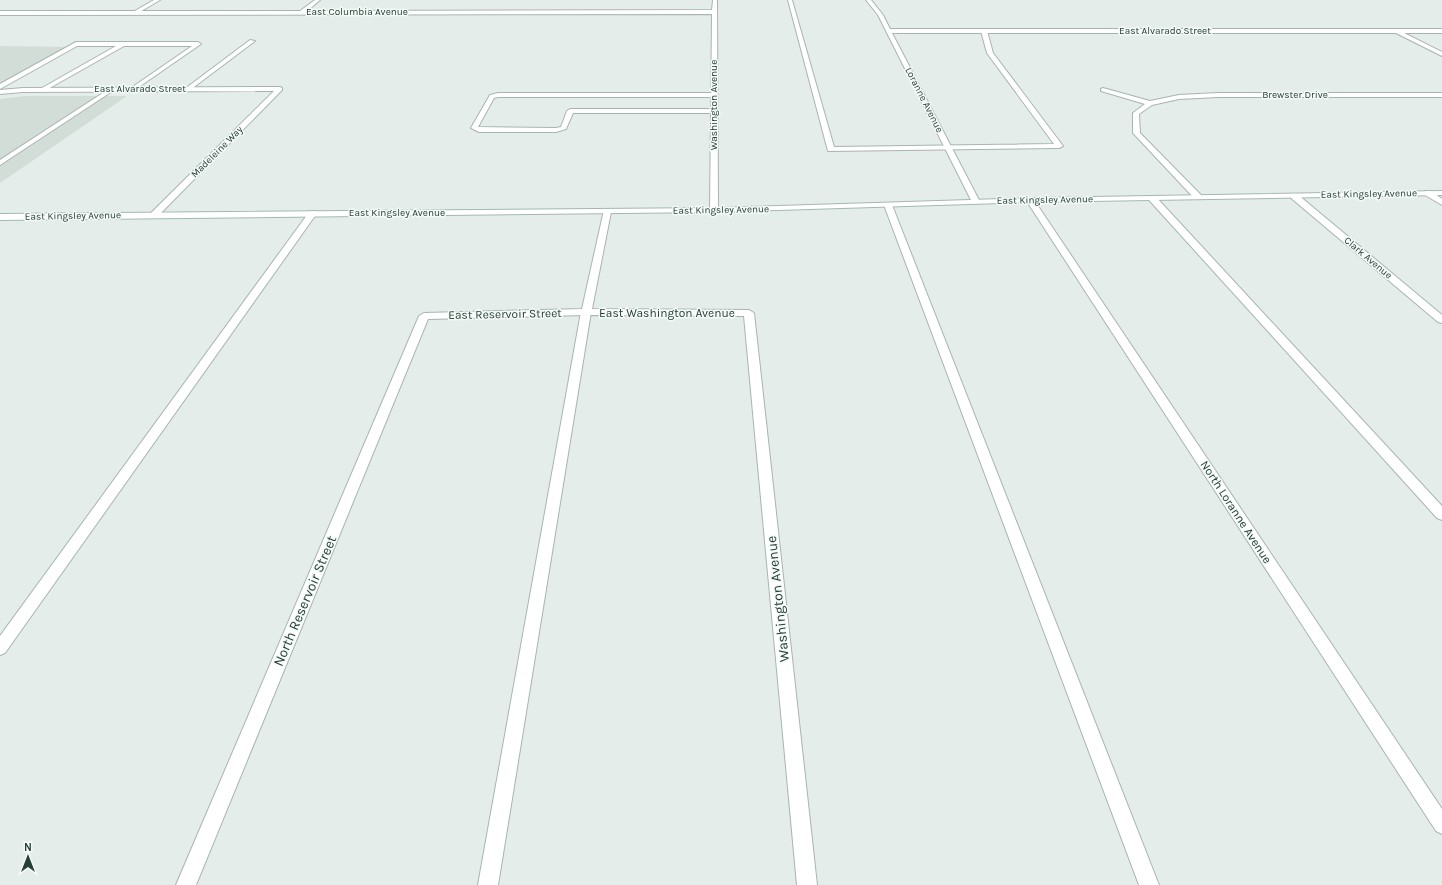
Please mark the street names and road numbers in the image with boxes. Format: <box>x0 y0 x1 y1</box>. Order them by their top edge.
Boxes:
street label: East Columbia Avenue <box>306 6 408 18</box>
street label: East Alvarado Street <box>1119 25 1211 37</box>
street label: Washington Avenue <box>708 60 720 150</box>
street label: Loranne Avenue <box>902 65 946 135</box>
street label: East Alvarado Street <box>94 83 186 95</box>
street label: Brewster Drive <box>1262 89 1328 101</box>
street label: Madeleine Way <box>189 123 246 180</box>
street label: East Kingsley Avenue <box>1321 187 1417 201</box>
street label: East Kingsley Avenue <box>997 193 1093 207</box>
street label: East Kingsley Avenue <box>673 203 769 217</box>
street label: East Kingsley Avenue <box>349 207 445 219</box>
street label: East Kingsley Avenue <box>25 209 121 223</box>
street label: Clark Avenue <box>1342 234 1394 282</box>
street label: East Reservoir Street <box>448 306 562 322</box>
street label: East Washington Avenue <box>599 306 735 320</box>
street label: North Loranne Avenue <box>1198 458 1274 566</box>
street label: North Reservoir Street <box>270 533 340 669</box>
street label: Washington Avenue <box>763 535 793 663</box>

